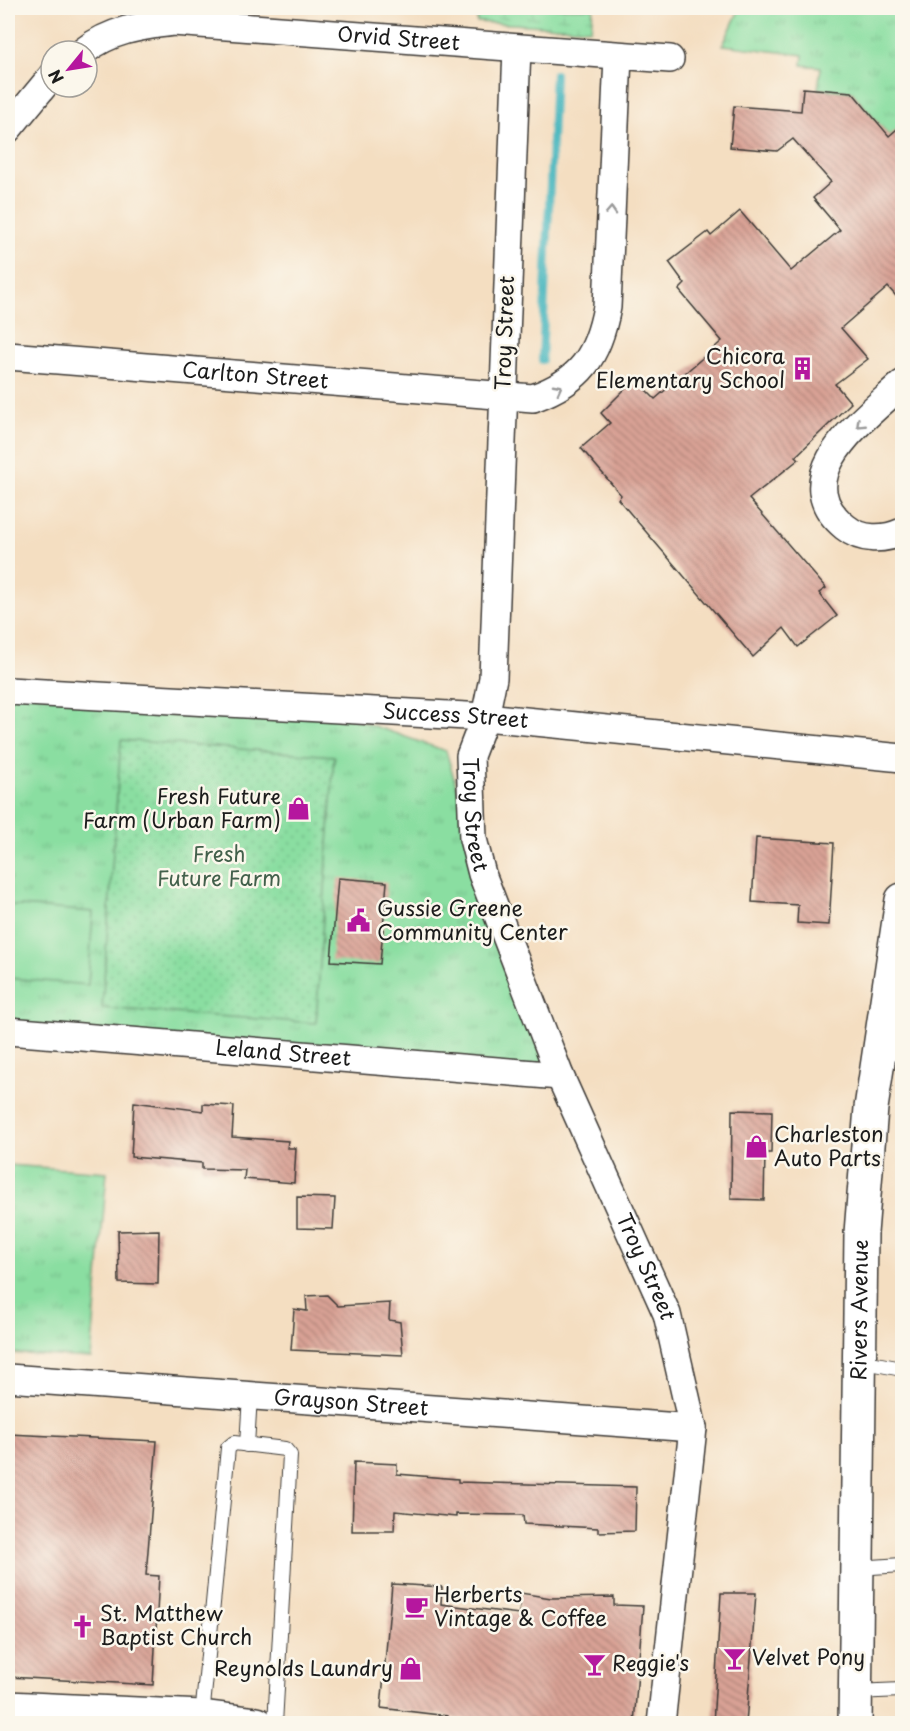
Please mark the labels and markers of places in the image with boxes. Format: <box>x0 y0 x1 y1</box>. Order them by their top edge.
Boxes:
place label: Chicora Elementary School <box>596 339 785 395</box>
building icon: Chicora Elementary School <box>790 356 816 382</box>
place label: Fresh Future Farm (Urban Farm) <box>83 779 281 835</box>
shop icon: Fresh Future Farm (Urban Farm) <box>286 796 312 822</box>
place label: Gussie Greene Community Center <box>377 891 568 947</box>
public building icon: Gussie Greene Community Center <box>346 908 372 934</box>
place label: Charleston Auto Parts <box>774 1117 884 1173</box>
shop icon: Charleston Auto Parts <box>743 1134 769 1160</box>
place label: Herberts Vintage & Coffee <box>434 1577 607 1633</box>
cafe icon: Herberts Vintage & Coffee <box>403 1594 429 1620</box>
place label: St. Matthew Baptist Church <box>100 1596 252 1652</box>
church icon: St. Matthew Baptist Church <box>69 1613 95 1639</box>
place label: Velvet Pony <box>752 1640 865 1672</box>
bar icon: Velvet Pony <box>721 1645 747 1671</box>
place label: Reggie's <box>612 1646 689 1678</box>
place label: Reynolds Laundry <box>214 1651 393 1683</box>
bar icon: Reggie's <box>581 1651 607 1677</box>
shop icon: Reynolds Laundry <box>398 1656 424 1682</box>

